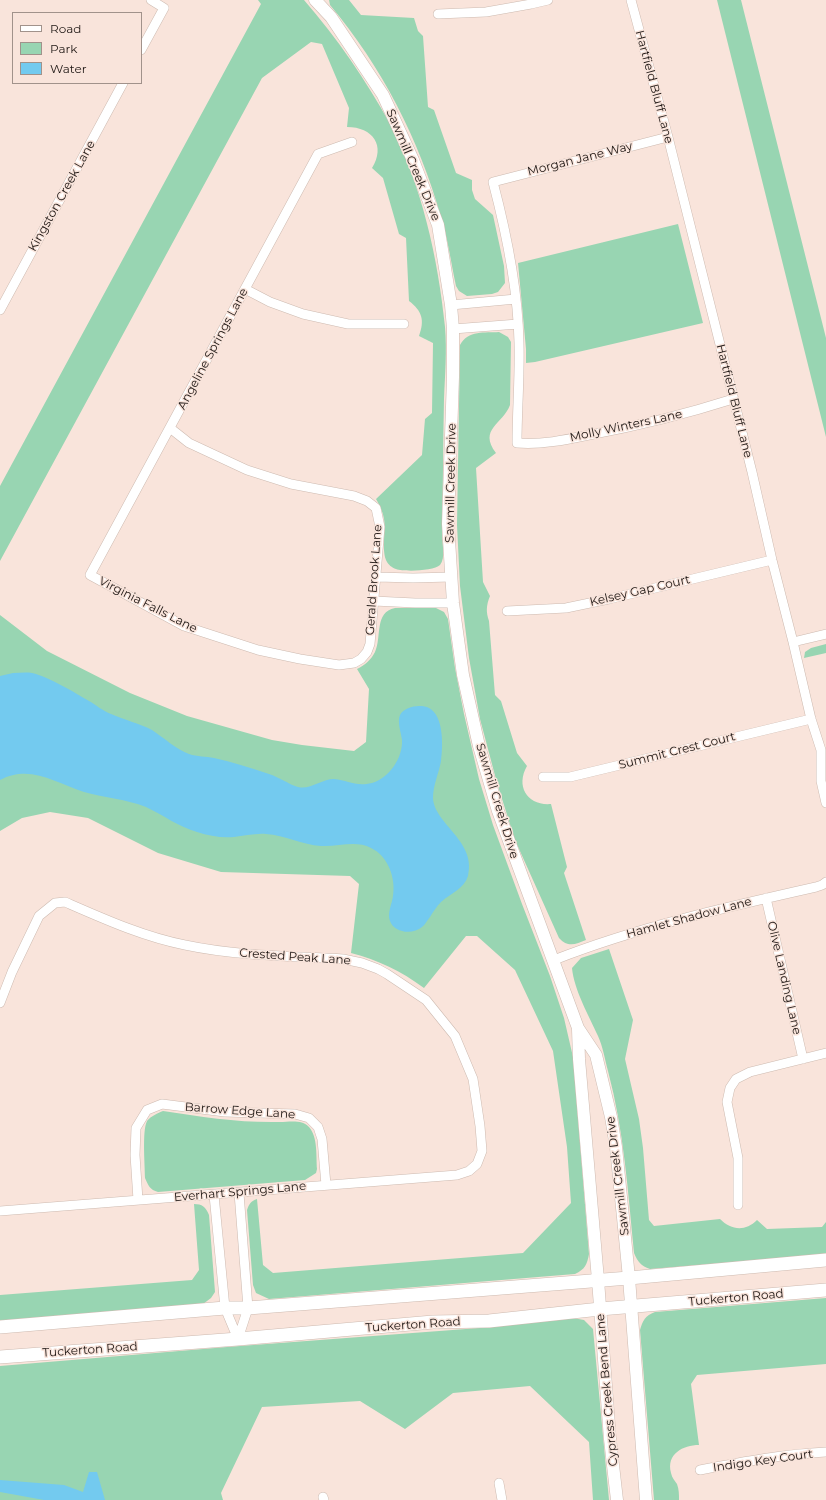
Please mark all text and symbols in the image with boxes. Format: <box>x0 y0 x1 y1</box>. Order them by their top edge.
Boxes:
legend <box>12 12 142 84</box>
text: Road <box>50 21 81 36</box>
street label: Hartfield Bluff Lane <box>632 29 676 145</box>
text: Park <box>50 41 77 56</box>
text: Water <box>50 61 86 76</box>
street label: Sawmill Creek Drive <box>383 107 443 223</box>
street label: Kingston Creek Lane <box>25 138 99 254</box>
street label: Morgan Jane Way <box>526 139 634 179</box>
street label: Angeline Springs Lane <box>175 286 251 412</box>
street label: Hartfield Bluff Lane <box>713 343 755 459</box>
street label: Molly Winters Lane <box>568 407 684 445</box>
street label: Sawmill Creek Drive <box>443 423 459 543</box>
street label: Gerald Brook Lane <box>363 524 385 636</box>
street label: Kelsey Gap Court <box>588 572 692 610</box>
street label: Virginia Falls Lane <box>96 574 200 636</box>
street label: Summit Crest Court <box>617 729 737 773</box>
street label: Sawmill Creek Drive <box>473 742 521 860</box>
street label: Hamlet Shadow Lane <box>625 894 753 942</box>
street label: Olive Landing Lane <box>764 920 804 1036</box>
street label: Crested Peak Lane <box>239 946 351 968</box>
street label: Barrow Edge Lane <box>184 1100 296 1122</box>
street label: Sawmill Creek Drive <box>604 1116 632 1236</box>
street label: Everhart Springs Lane <box>173 1179 307 1205</box>
street label: Tuckerton Road <box>688 1287 784 1309</box>
street label: Cypress Creek Bend Lane <box>593 1313 621 1467</box>
street label: Tuckerton Road <box>365 1314 461 1336</box>
street label: Tuckerton Road <box>42 1339 138 1361</box>
street label: Indigo Key Court <box>712 1447 814 1475</box>

